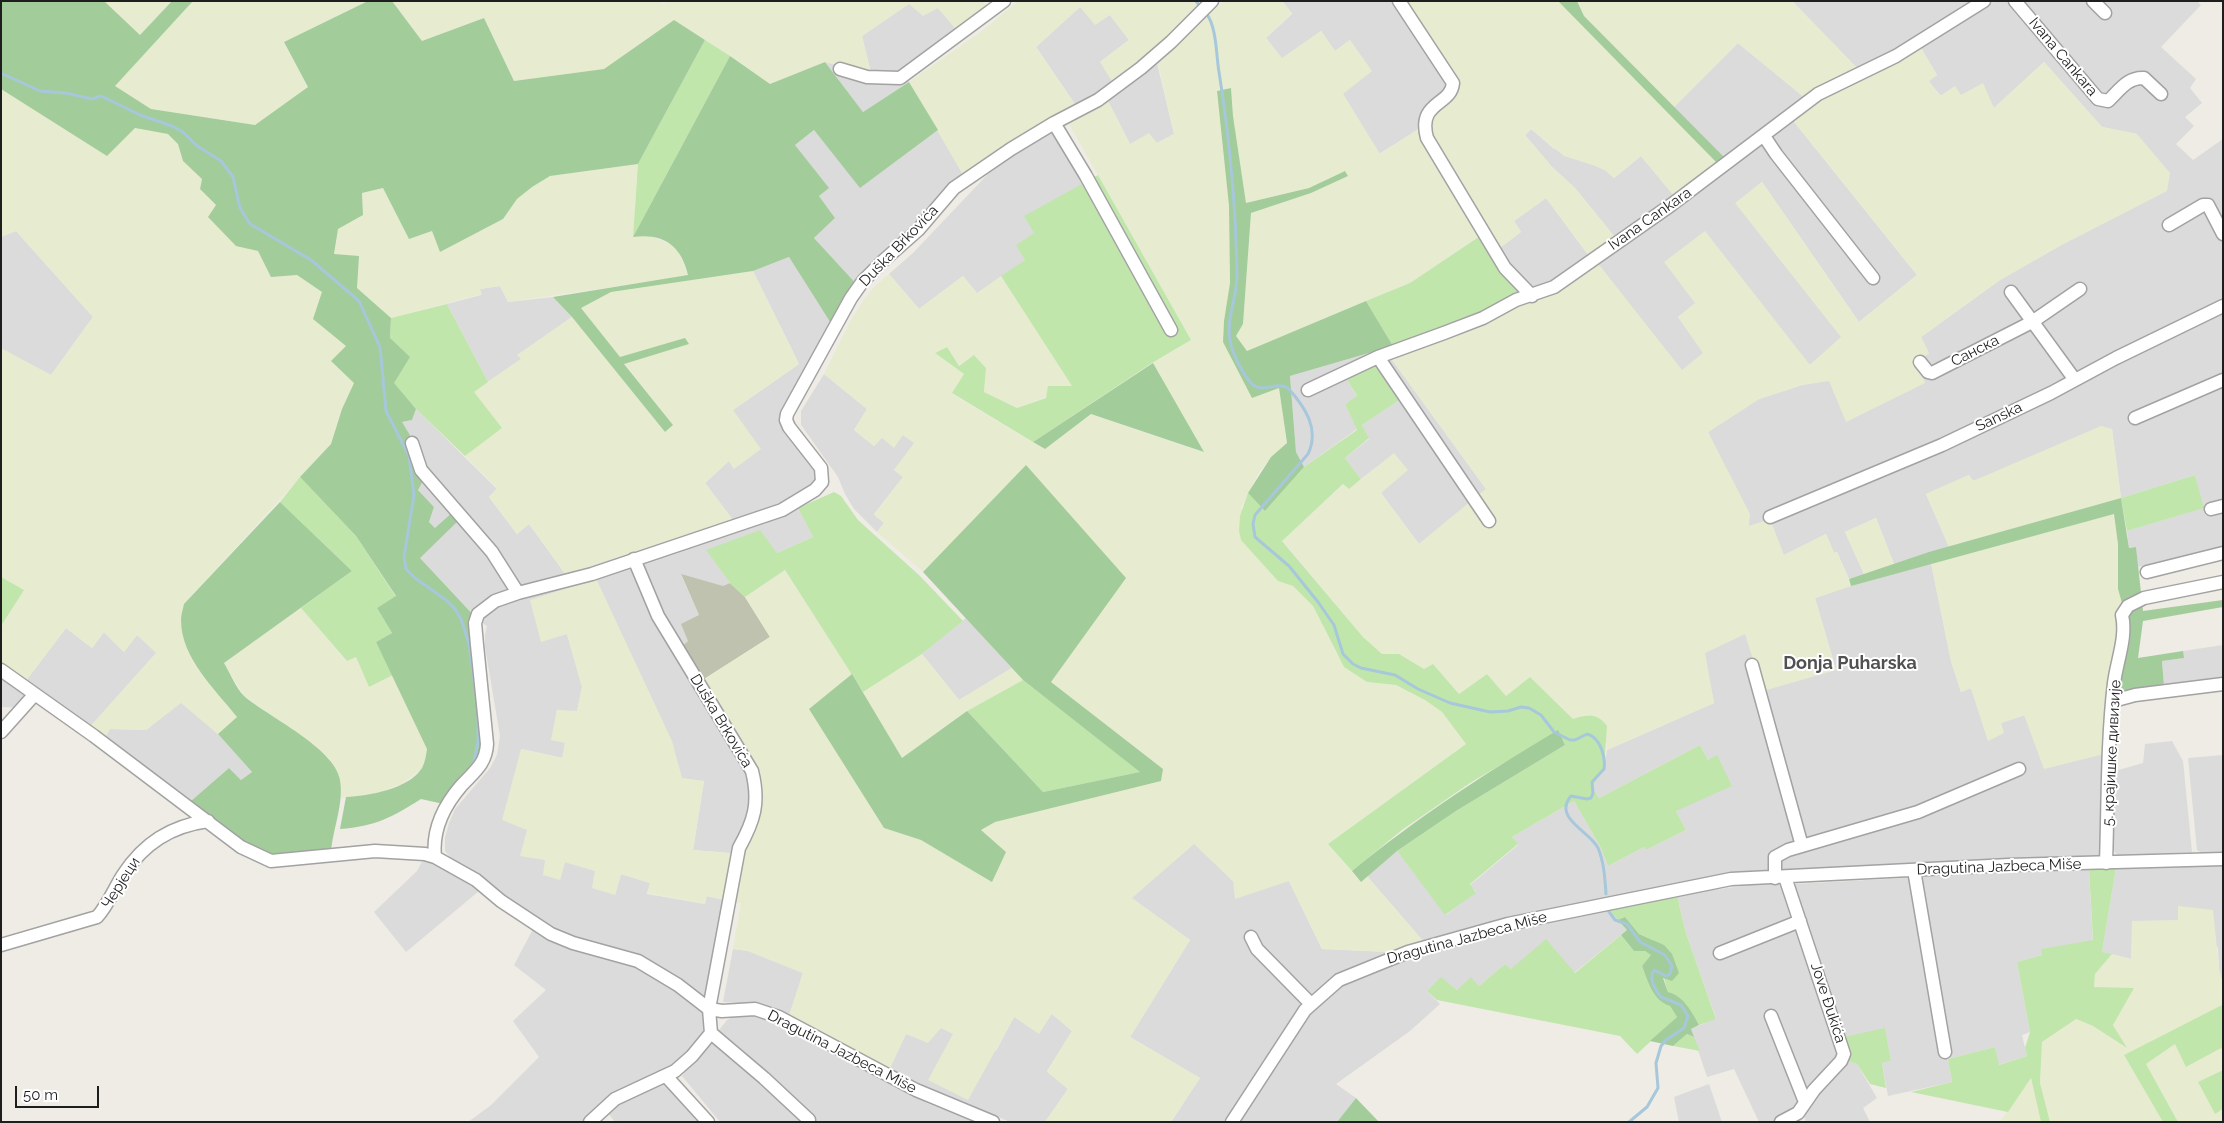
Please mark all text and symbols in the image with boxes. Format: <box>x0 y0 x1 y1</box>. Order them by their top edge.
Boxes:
street label: Ivana Cankara <box>2025 14 2101 100</box>
street label: Ivana Cankara <box>1605 184 1695 254</box>
street label: Duška Brkovića <box>856 202 942 290</box>
street label: Санска <box>1948 331 2002 371</box>
street label: Sanska <box>1973 398 2025 436</box>
district label: Donja Puharska <box>1783 653 1917 675</box>
street label: Duška Brkovića <box>686 671 756 771</box>
street label: 5. крајишке дивизије <box>2099 679 2125 827</box>
street label: Черјеци <box>98 854 144 912</box>
street label: Dragutina Jazbeca Miše <box>1916 855 2082 879</box>
street label: Dragutina Jazbeca Miše <box>1385 908 1549 968</box>
street label: Jove Đukića <box>1807 961 1849 1045</box>
street label: Dragutina Jazbeca Miše <box>765 1007 919 1097</box>
scale bar <box>18 1076 101 1108</box>
text: 50 m <box>23 1086 58 1104</box>

